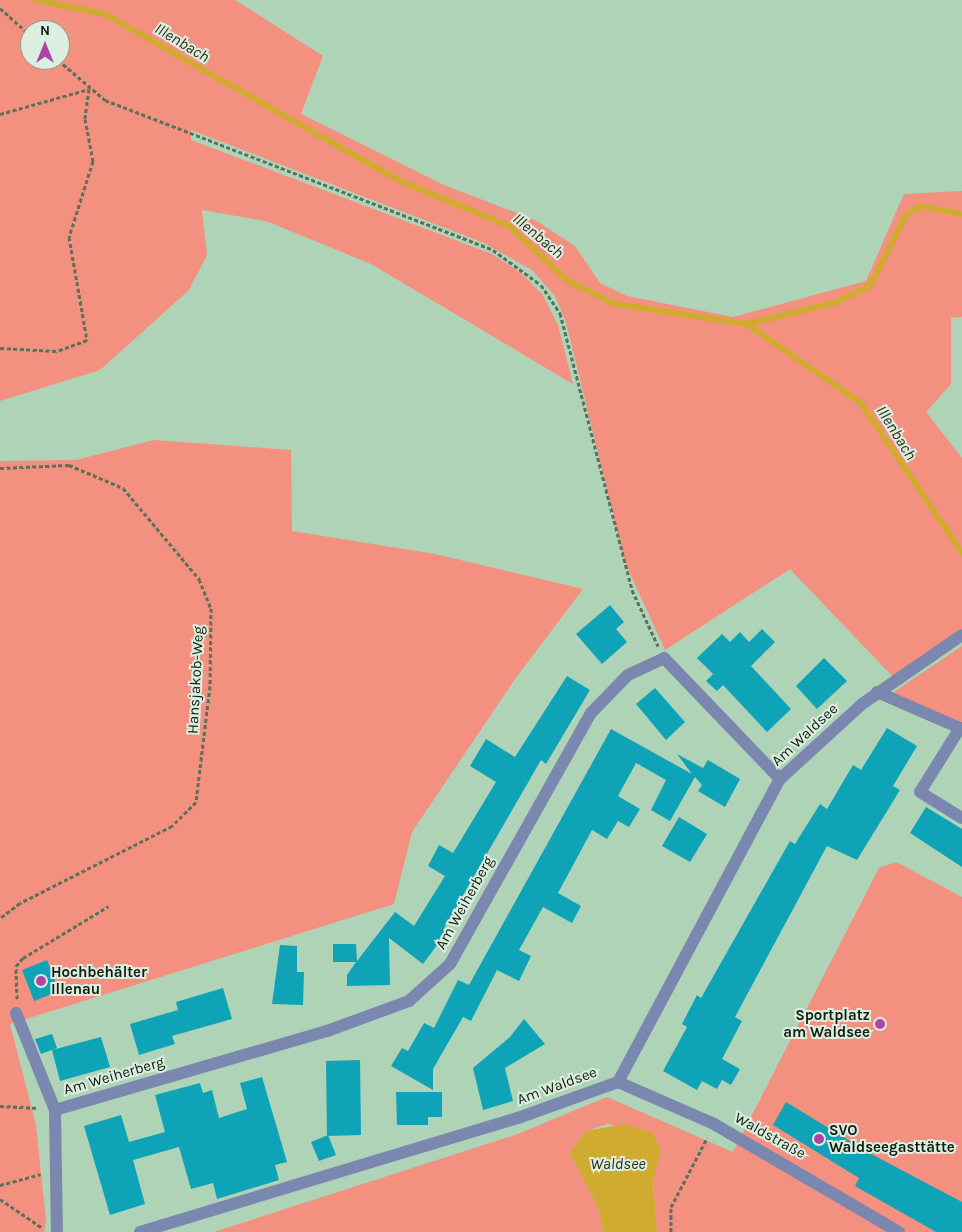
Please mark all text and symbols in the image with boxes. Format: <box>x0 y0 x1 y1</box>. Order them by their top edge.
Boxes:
water label: Illenbach <box>151 19 213 67</box>
north arrow <box>20 20 70 70</box>
text: N <box>40 22 50 39</box>
water label: Illenbach <box>509 209 567 263</box>
water label: Illenbach <box>872 402 920 464</box>
street label: Hansjakob-Weg <box>184 626 208 734</box>
street label: Am Waldsee <box>768 700 842 770</box>
street label: Am Weiherberg <box>432 853 498 953</box>
place label: Hochbehälter Illenau <box>51 963 147 998</box>
marker: Hochbehälter Illenau <box>35 975 47 987</box>
place label: Sportplatz am Waldsee <box>783 1006 870 1041</box>
marker: Sportplatz am Waldsee <box>874 1018 886 1030</box>
street label: Am Weiherberg <box>62 1053 166 1099</box>
street label: Am Waldsee <box>515 1063 599 1109</box>
street label: Waldstraße <box>731 1109 809 1163</box>
place label: SVO Waldseegasttätte <box>829 1121 955 1156</box>
marker: SVO Waldseegasttätte <box>813 1133 825 1145</box>
water label: Waldsee <box>590 1154 646 1174</box>

